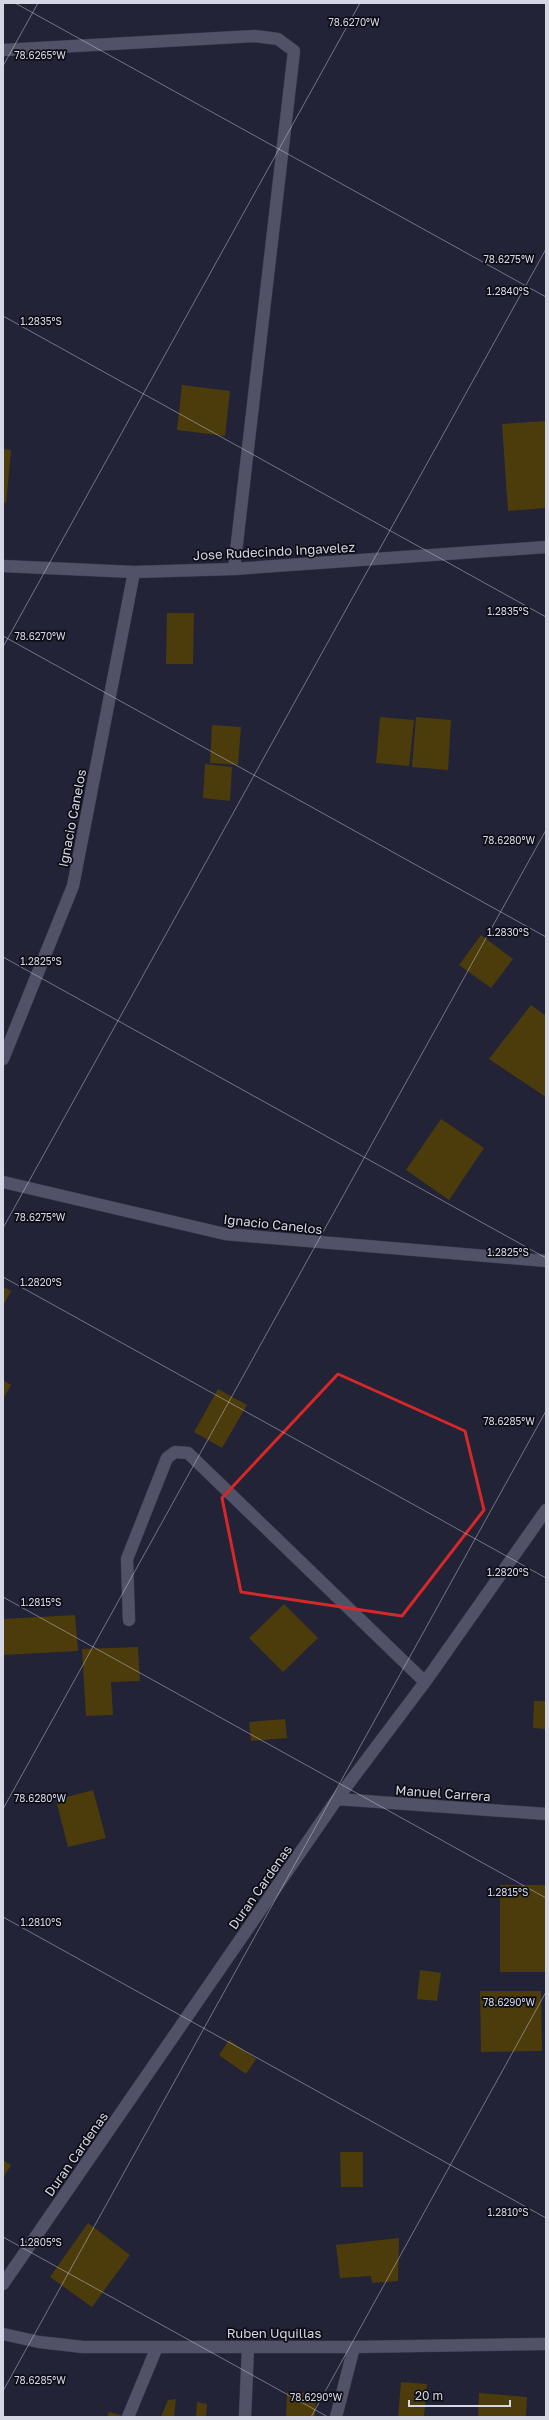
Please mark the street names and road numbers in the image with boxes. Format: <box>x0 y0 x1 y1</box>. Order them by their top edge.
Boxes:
street label: Jose Rudecindo Ingavelez <box>193 539 356 563</box>
street label: Ignacio Canelos <box>55 768 89 868</box>
street label: Ignacio Canelos <box>223 1211 323 1237</box>
street label: Manuel Carrera <box>395 1782 491 1804</box>
street label: Duran Cardenas <box>225 1842 295 1932</box>
street label: Duran Cardenas <box>41 2109 111 2199</box>
street label: Ruben Uquillas <box>227 2325 321 2341</box>

